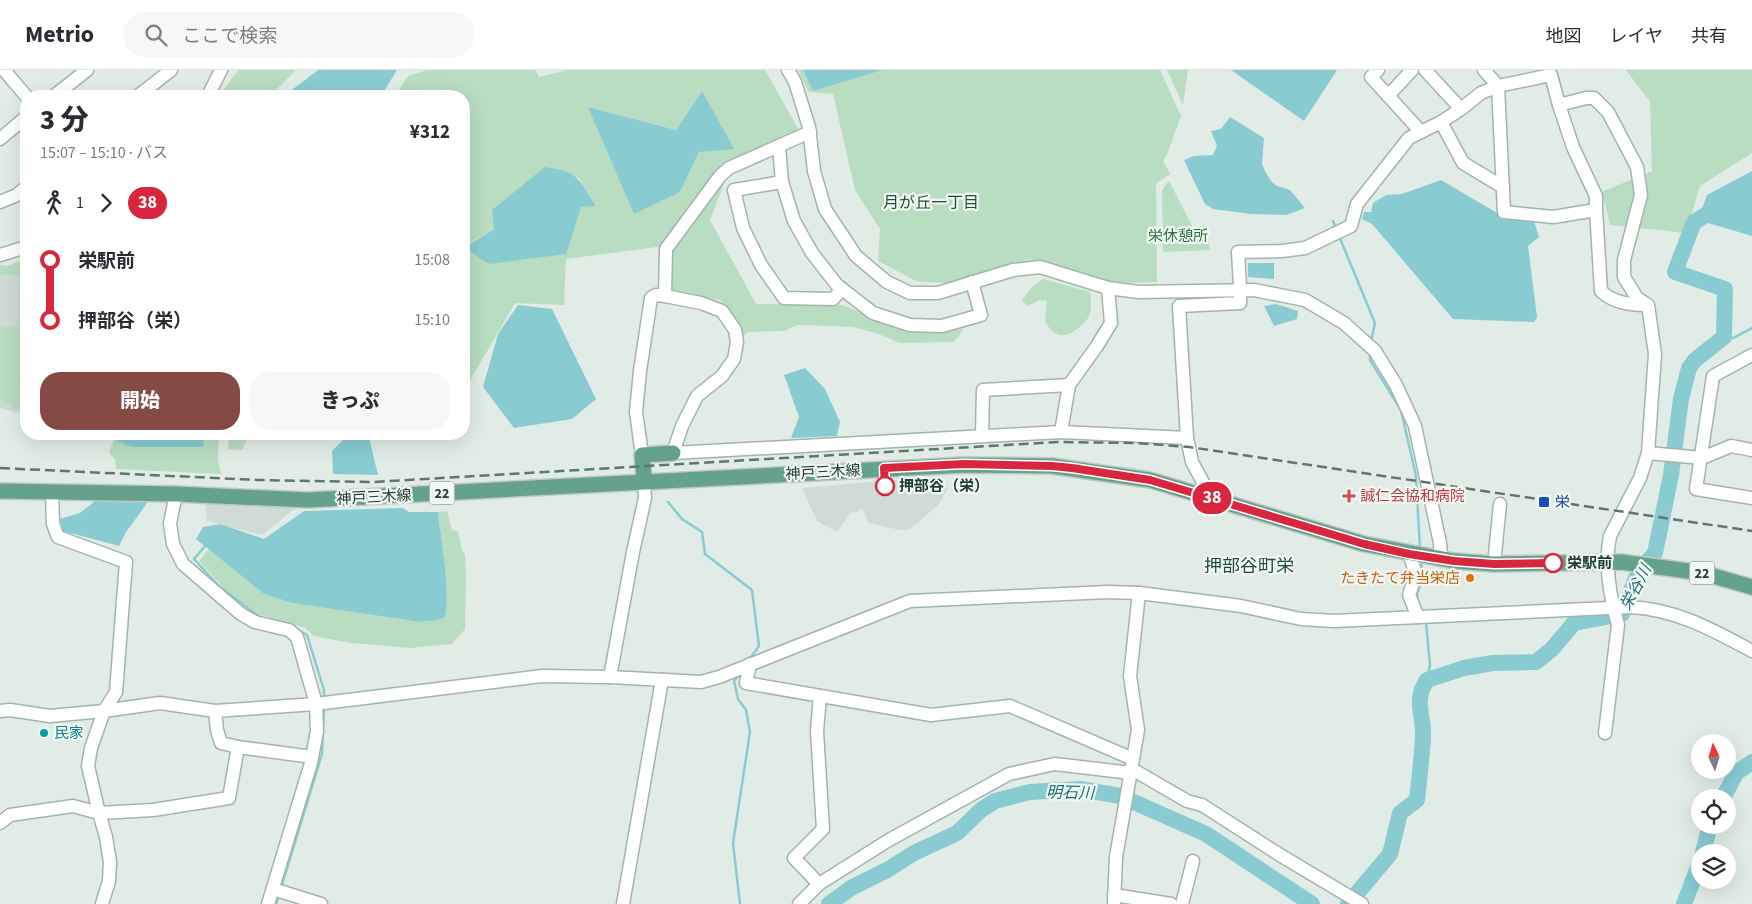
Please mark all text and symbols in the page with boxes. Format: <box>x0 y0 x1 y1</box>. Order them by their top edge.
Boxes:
search box <box>124 12 474 57</box>
text: Metrio <box>25 17 94 52</box>
icon: search <box>142 21 170 49</box>
text: ここで検索 <box>182 23 277 50</box>
text: 地図 <box>1546 24 1582 49</box>
text: レイヤ <box>1610 24 1663 49</box>
text: 共有 <box>1691 24 1727 49</box>
text: 3 分 <box>40 100 89 140</box>
text: ¥312 <box>410 119 450 146</box>
text: 15:07 – 15:10 · バス <box>40 142 168 164</box>
icon: walk <box>40 189 68 217</box>
icon: forward <box>92 189 120 217</box>
text: 38 <box>138 190 157 215</box>
text: 1 <box>76 192 84 214</box>
district label: 月が丘一丁目 <box>883 192 979 214</box>
park label: 栄休憩所 <box>1148 226 1208 247</box>
text: 栄駅前 <box>78 248 135 275</box>
text: 15:08 <box>414 249 450 271</box>
text: 押部谷（栄） <box>78 308 192 335</box>
text: 15:10 <box>414 309 450 331</box>
button: 開始 <box>40 372 240 430</box>
button: きっぷ <box>250 372 450 430</box>
street label: 神戸三木線 <box>785 460 861 485</box>
marker: 押部谷（栄） <box>875 476 895 496</box>
place label: 押部谷（栄） <box>899 476 989 497</box>
road number: 22 <box>430 482 454 504</box>
line badge: 38 <box>1190 482 1234 514</box>
street label: 神戸三木線 <box>336 485 412 510</box>
text: 38 <box>1202 485 1222 510</box>
place label: 誠仁会協和病院 <box>1360 486 1465 507</box>
marker: 誠仁会協和病院 <box>1342 489 1356 503</box>
place label: 栄 <box>1555 492 1570 513</box>
marker: 栄 <box>1537 495 1551 509</box>
marker: 栄駅前 <box>1543 553 1563 573</box>
place label: 栄駅前 <box>1567 553 1612 574</box>
district label: 押部谷町栄 <box>1204 554 1294 579</box>
water label: 栄谷川 <box>1615 559 1658 614</box>
road number: 22 <box>1690 562 1714 584</box>
place label: たきたて弁当栄店 <box>1340 568 1460 589</box>
marker: たきたて弁当栄店 <box>1464 572 1476 584</box>
place label: 民家 <box>54 723 84 744</box>
marker: 民家 <box>38 727 50 739</box>
north arrow <box>1691 734 1736 779</box>
map controls <box>1691 734 1736 889</box>
water label: 明石川 <box>1046 782 1096 804</box>
button: locate <box>1691 789 1736 834</box>
button: layers <box>1691 844 1736 889</box>

